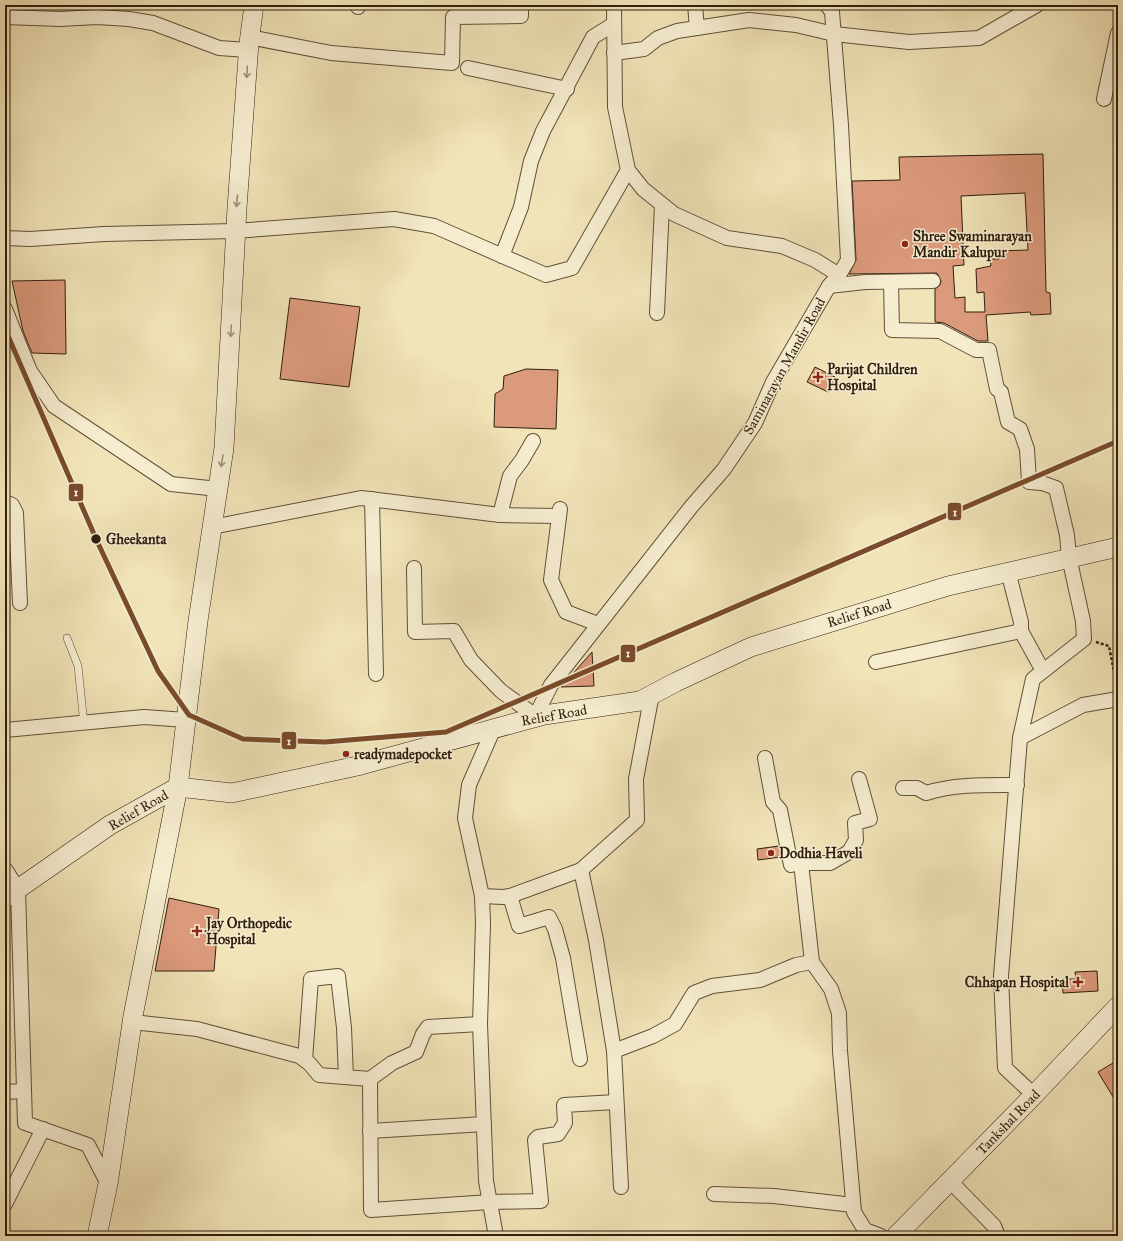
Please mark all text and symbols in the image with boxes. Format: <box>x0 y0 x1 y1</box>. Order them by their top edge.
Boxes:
one-way arrow <box>244 65 251 78</box>
one-way arrow <box>234 194 241 207</box>
place label: Shree Swaminarayan Mandir Kalupur <box>913 228 1032 262</box>
marker: Shree Swaminarayan Mandir Kalupur <box>900 239 910 249</box>
street label: Saminarayan Mandir Road <box>740 295 829 438</box>
one-way arrow <box>227 324 235 337</box>
place label: Parijat Children Hospital <box>827 361 918 395</box>
marker: Parijat Children Hospital <box>812 371 824 383</box>
one-way arrow <box>218 454 226 467</box>
line badge: 1 <box>68 483 84 502</box>
text: 1 <box>74 486 79 499</box>
line badge: 1 <box>947 502 962 521</box>
text: 1 <box>953 506 958 519</box>
place label: Gheekanta <box>106 531 167 548</box>
marker: Gheekanta <box>89 532 103 546</box>
street label: Relief Road <box>825 596 893 631</box>
line badge: 1 <box>620 644 636 663</box>
text: 1 <box>626 647 631 660</box>
street label: Relief Road <box>520 701 588 730</box>
line badge: 1 <box>281 731 297 750</box>
text: 1 <box>287 735 292 748</box>
place label: readymadepocket <box>353 746 452 764</box>
marker: readymadepocket <box>341 749 351 759</box>
street label: Relief Road <box>105 786 171 834</box>
place label: Dodhia Haveli <box>779 845 863 862</box>
marker: Dodhia Haveli <box>766 848 776 858</box>
place label: Jay Orthopedic Hospital <box>204 915 292 949</box>
marker: Jay Orthopedic Hospital <box>191 925 203 937</box>
place label: Chhapan Hospital <box>965 974 1070 992</box>
marker: Chhapan Hospital <box>1072 976 1084 988</box>
street label: Tankshal Road <box>973 1086 1044 1159</box>

